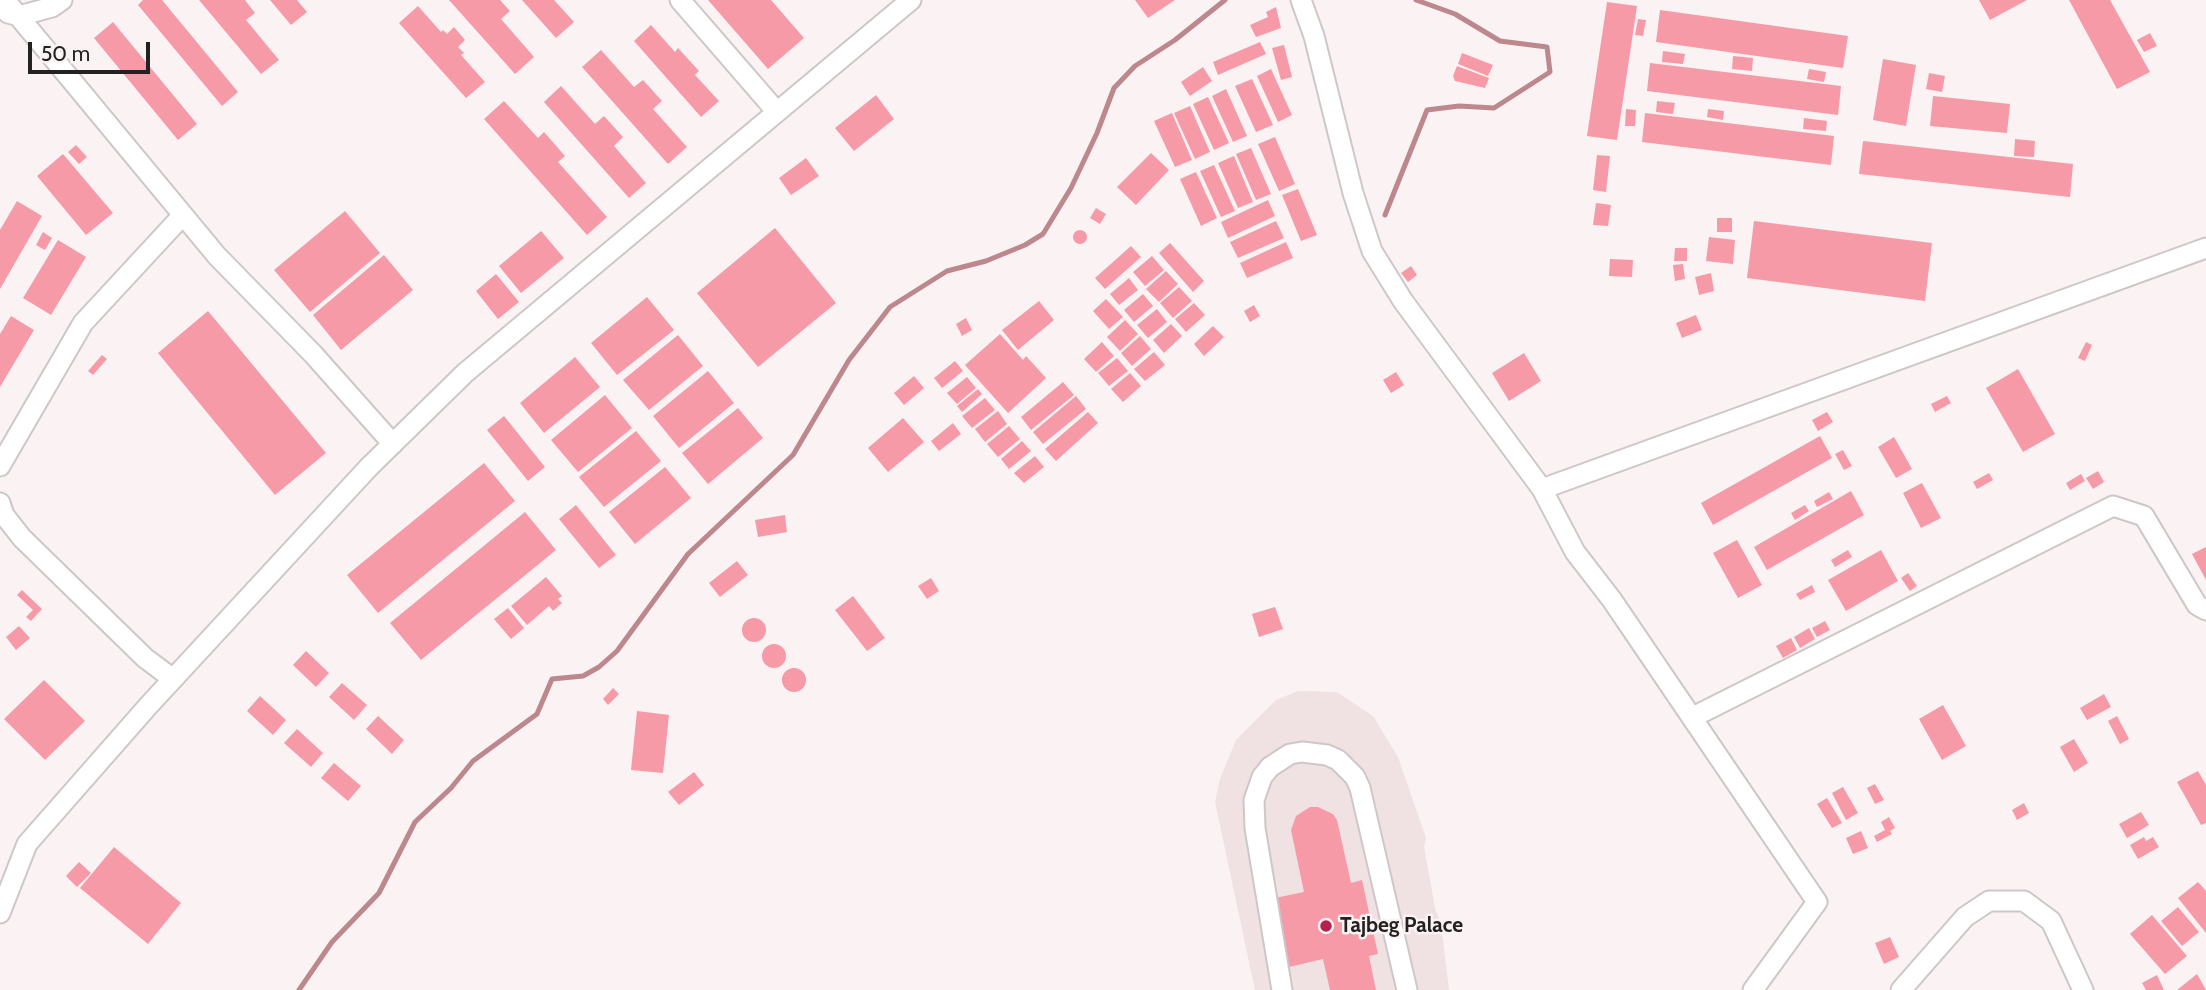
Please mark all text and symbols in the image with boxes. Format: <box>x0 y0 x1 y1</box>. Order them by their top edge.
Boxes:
scale bar <box>32 28 154 72</box>
text: 50 m <box>41 41 90 66</box>
place label: Tajbeg Palace <box>1340 913 1463 939</box>
marker: Tajbeg Palace <box>1318 918 1334 934</box>

